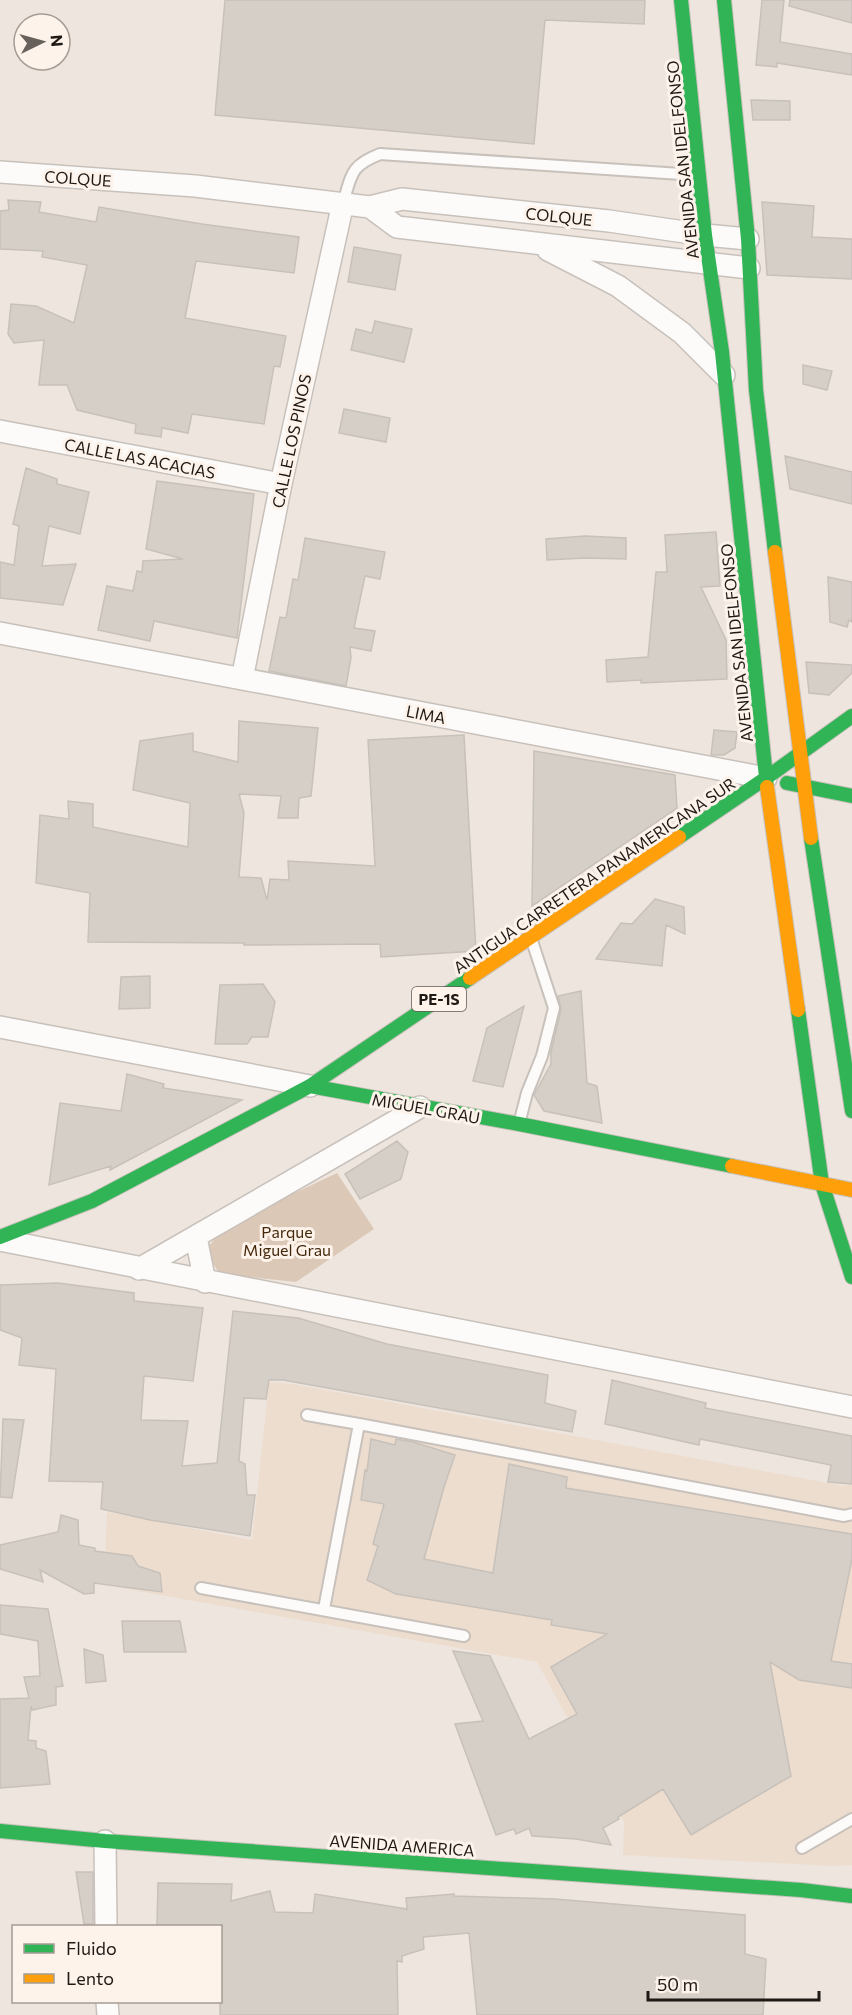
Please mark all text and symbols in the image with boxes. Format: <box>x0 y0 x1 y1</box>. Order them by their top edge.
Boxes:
north arrow <box>12 12 72 72</box>
text: N <box>47 34 67 47</box>
street label: AVENIDA SAN IDELFONSO <box>662 60 702 260</box>
street label: COLQUE <box>44 166 112 190</box>
street label: COLQUE <box>525 203 593 229</box>
street label: CALLE LOS PINOS <box>268 372 314 510</box>
street label: CALLE LAS ACACIAS <box>63 434 217 482</box>
street label: AVENIDA SAN IDELFONSO <box>716 543 756 743</box>
street label: LIMA <box>405 701 447 727</box>
street label: ANTIGUA CARRETERA PANAMERICANA SUR <box>450 773 739 977</box>
road number: PE-1S <box>412 987 466 1011</box>
street label: MIGUEL GRAU <box>370 1089 482 1127</box>
park label: Parque Miguel Grau <box>243 1222 331 1259</box>
street label: AVENIDA AMERICA <box>329 1830 475 1860</box>
legend <box>12 1925 222 2003</box>
text: Fluido <box>66 1937 117 1959</box>
scale bar <box>648 1964 819 2002</box>
text: Lento <box>66 1967 114 1989</box>
text: 50 m <box>657 1973 698 1995</box>

